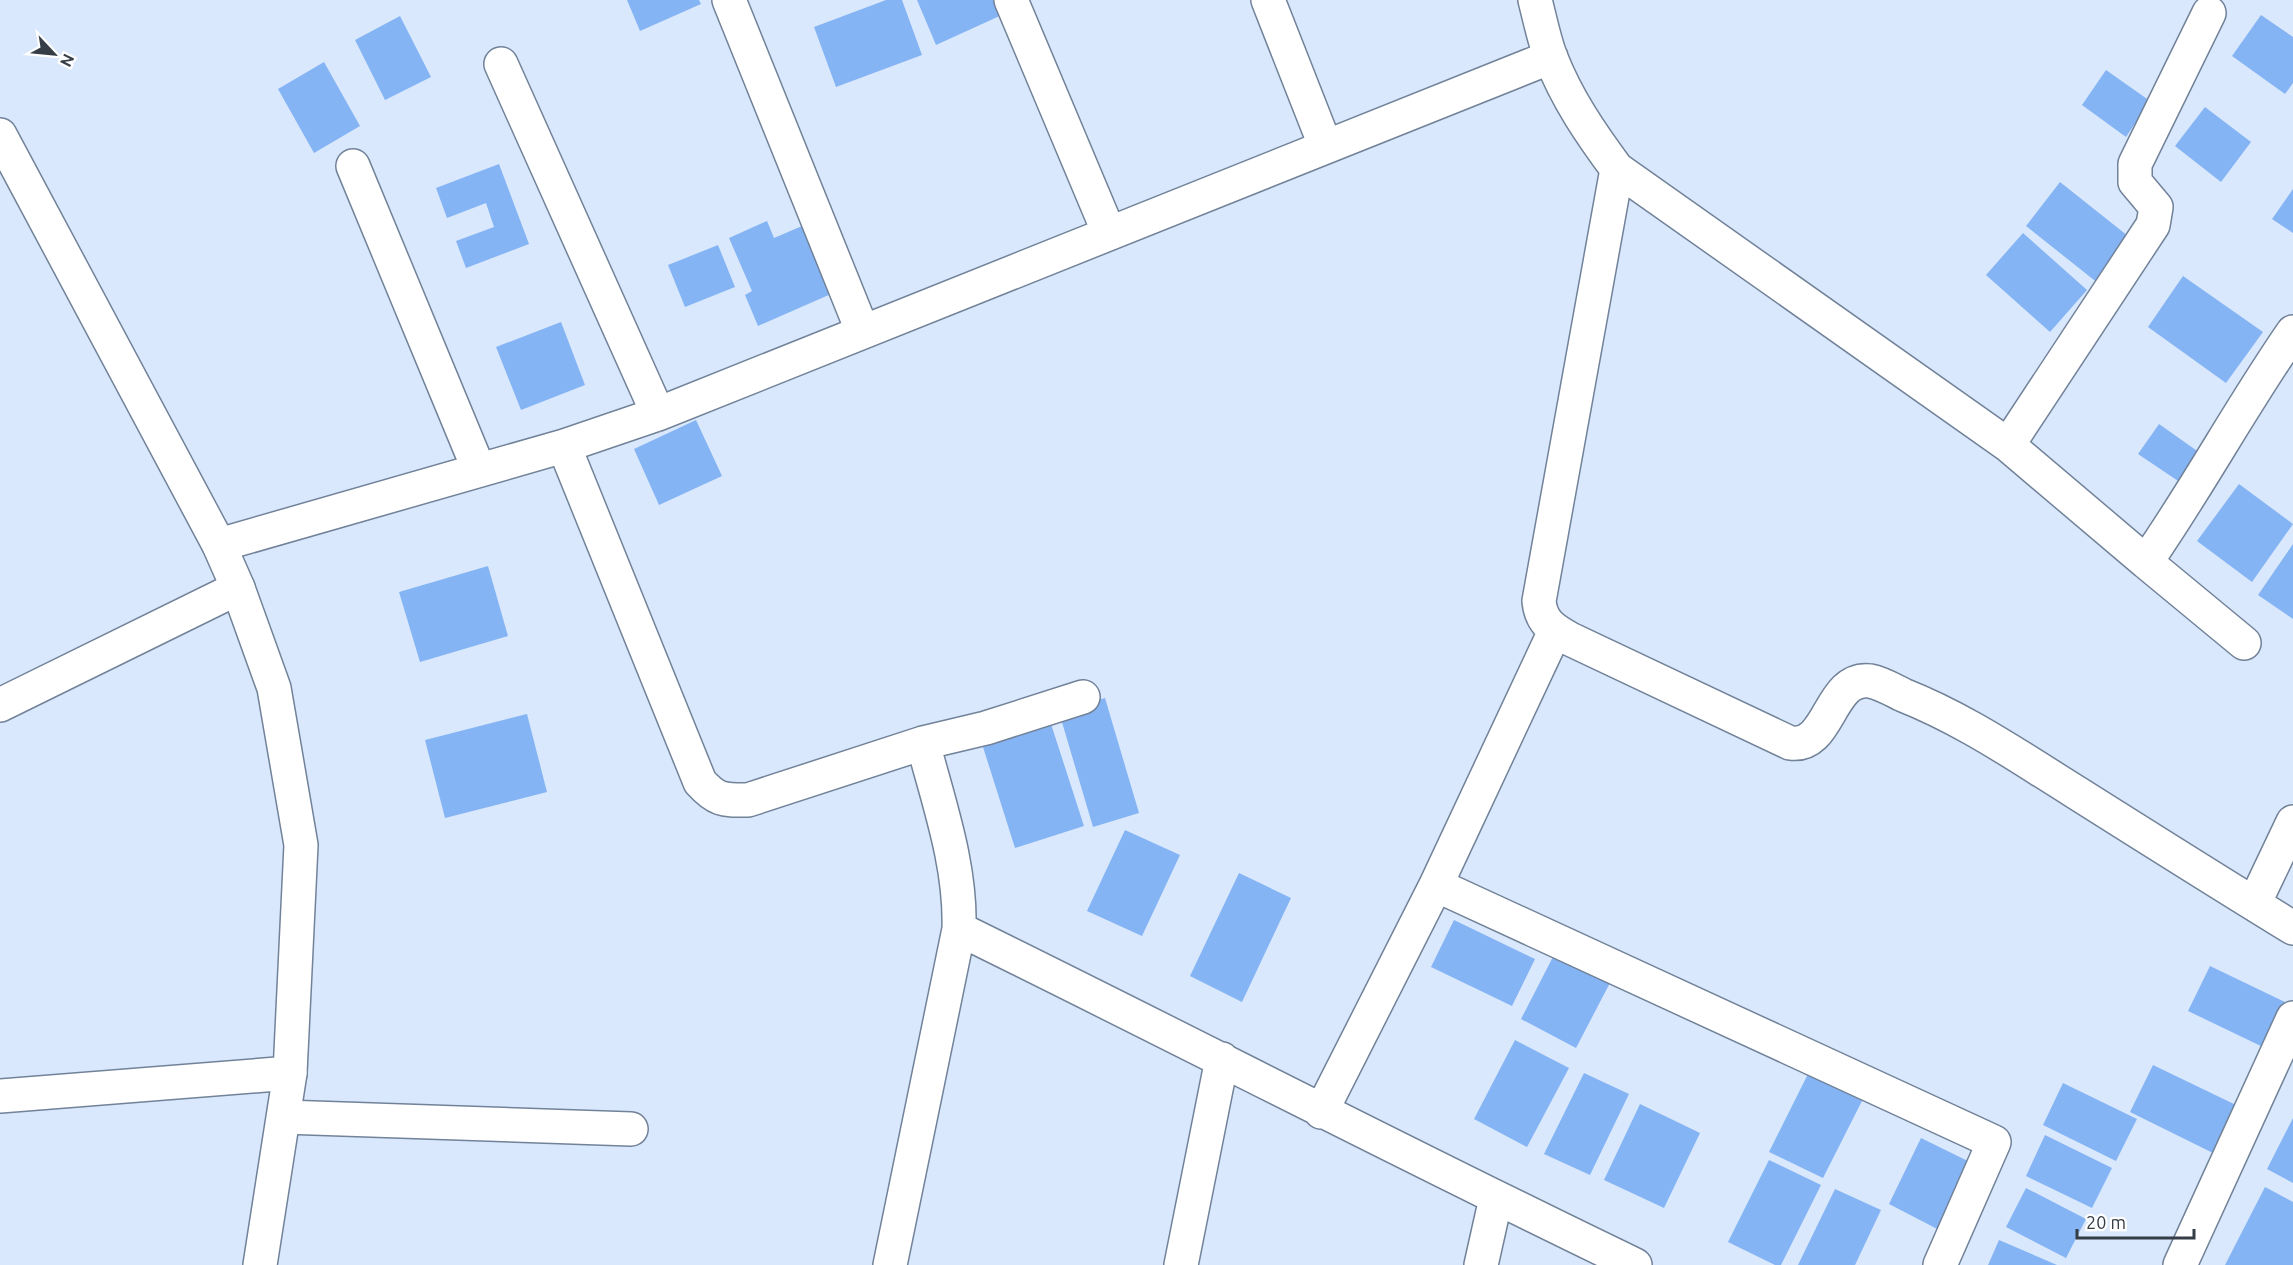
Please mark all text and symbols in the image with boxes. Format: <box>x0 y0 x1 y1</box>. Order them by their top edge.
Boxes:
north arrow <box>24 24 84 84</box>
text: N <box>57 51 78 70</box>
scale bar <box>2077 1202 2194 1240</box>
text: 20 m <box>2086 1212 2126 1232</box>

